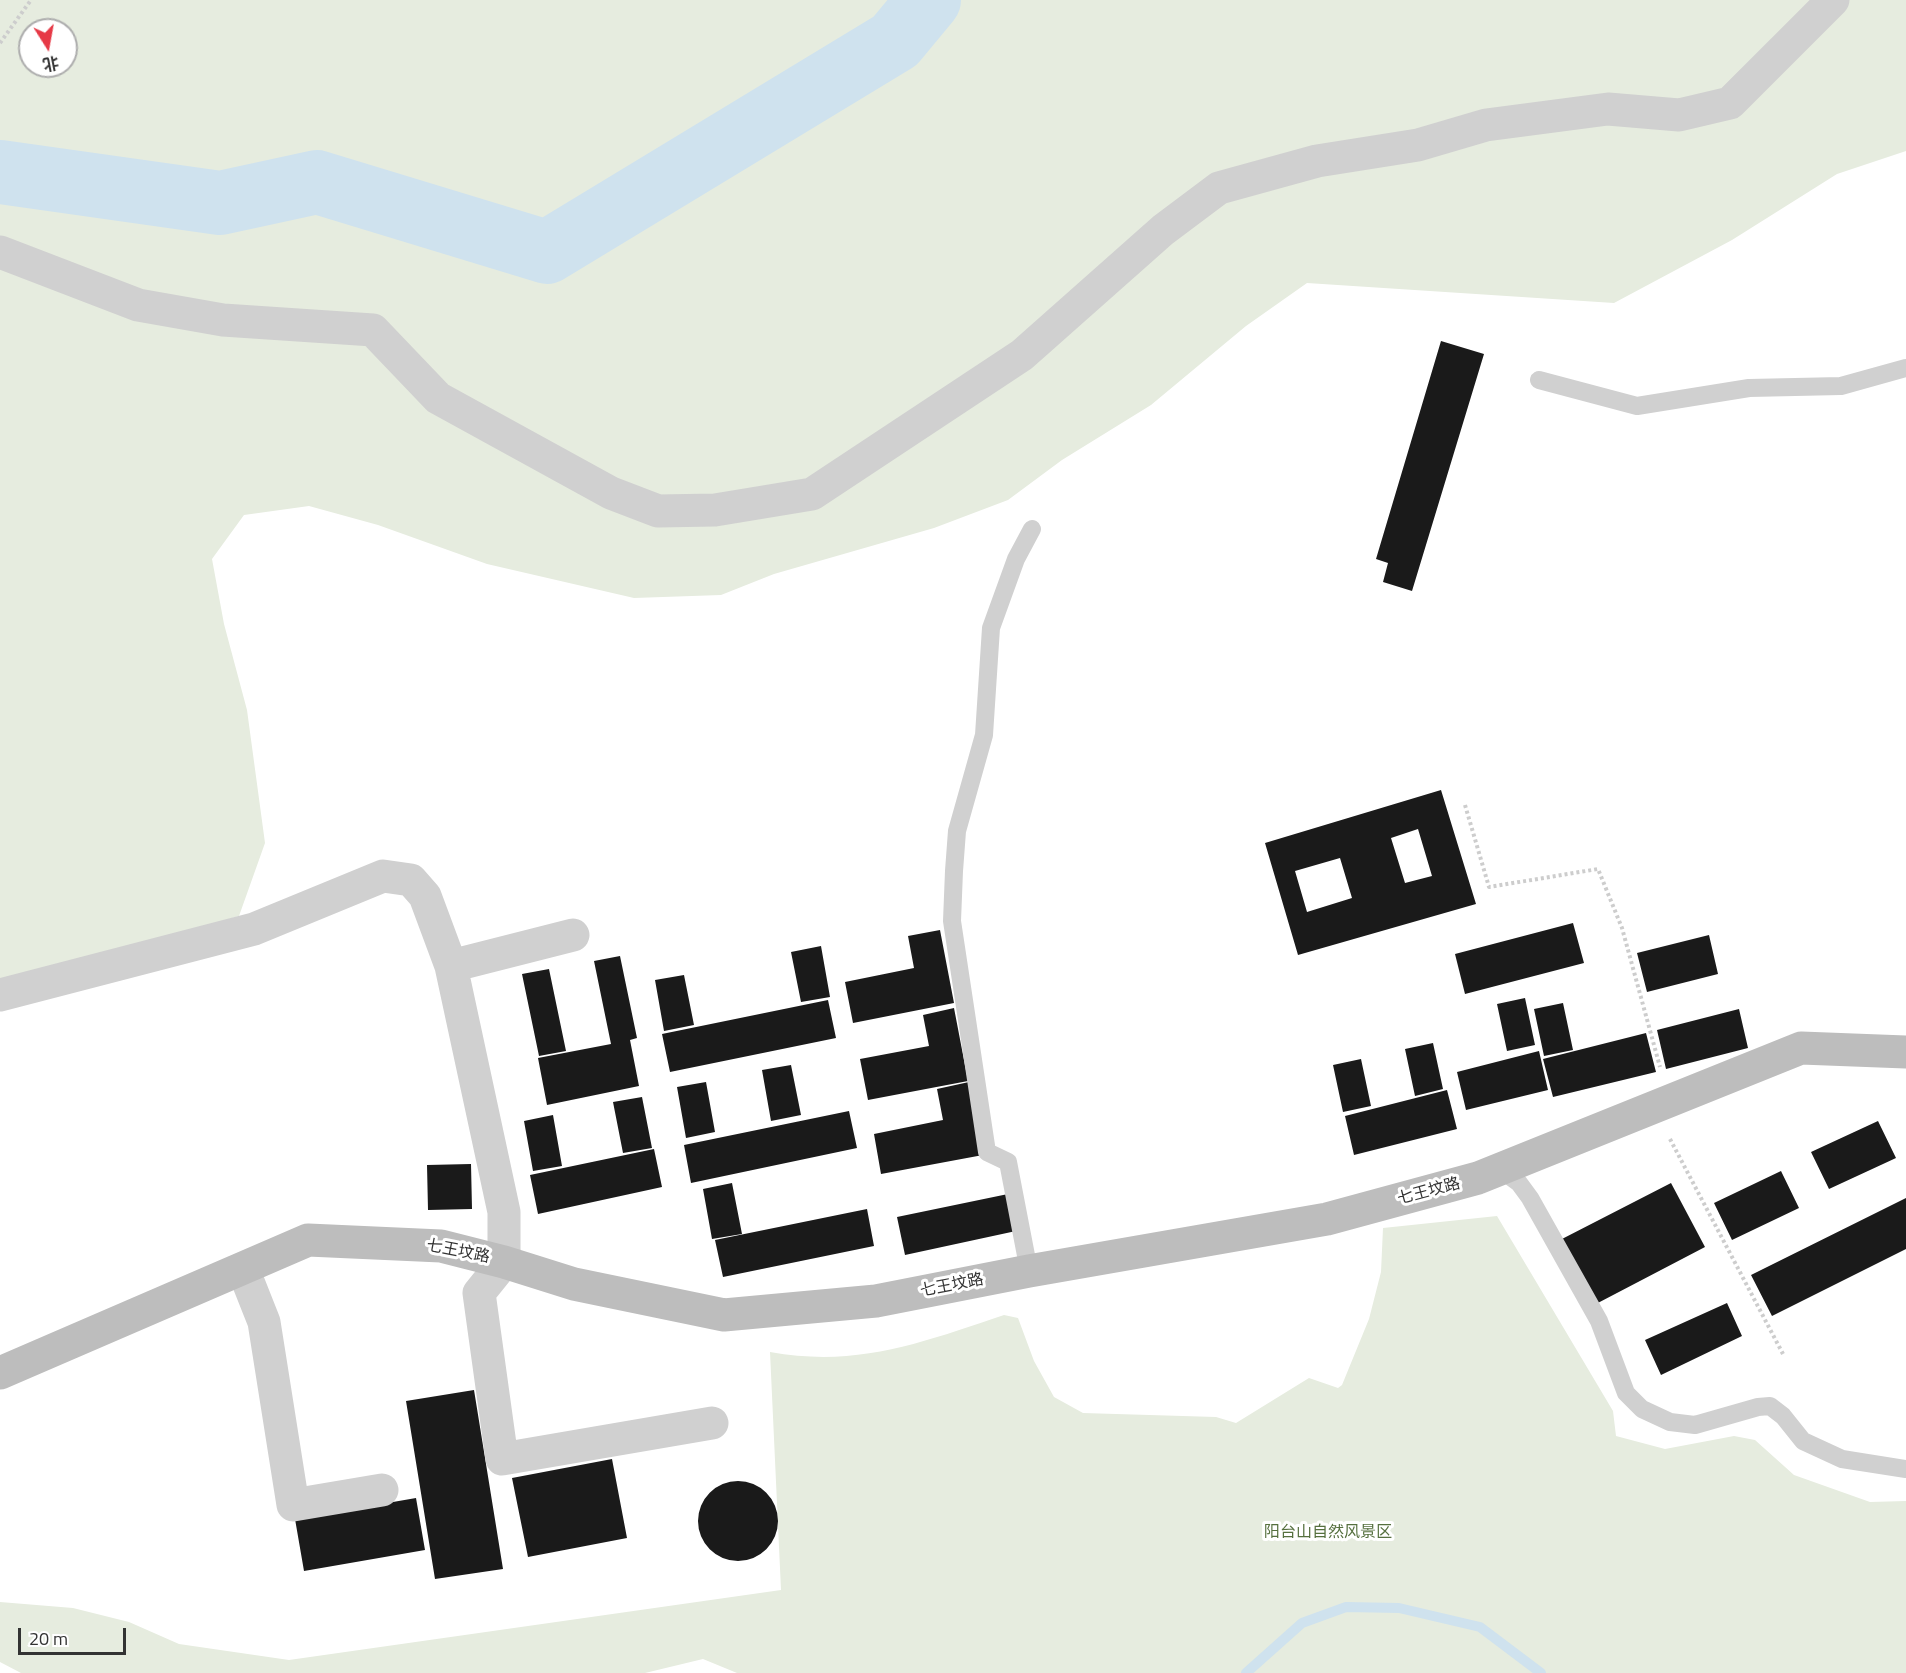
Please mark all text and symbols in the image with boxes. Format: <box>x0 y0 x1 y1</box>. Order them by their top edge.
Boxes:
north arrow <box>18 18 78 78</box>
text: 北 <box>41 50 61 77</box>
street label: 七王坟路 <box>1396 1174 1462 1210</box>
street label: 七王坟路 <box>425 1236 491 1268</box>
street label: 七王坟路 <box>919 1270 985 1302</box>
park label: 阳台山自然风景区 <box>1264 1523 1392 1543</box>
scale bar <box>21 1616 129 1654</box>
text: 20 m <box>29 1625 68 1652</box>

